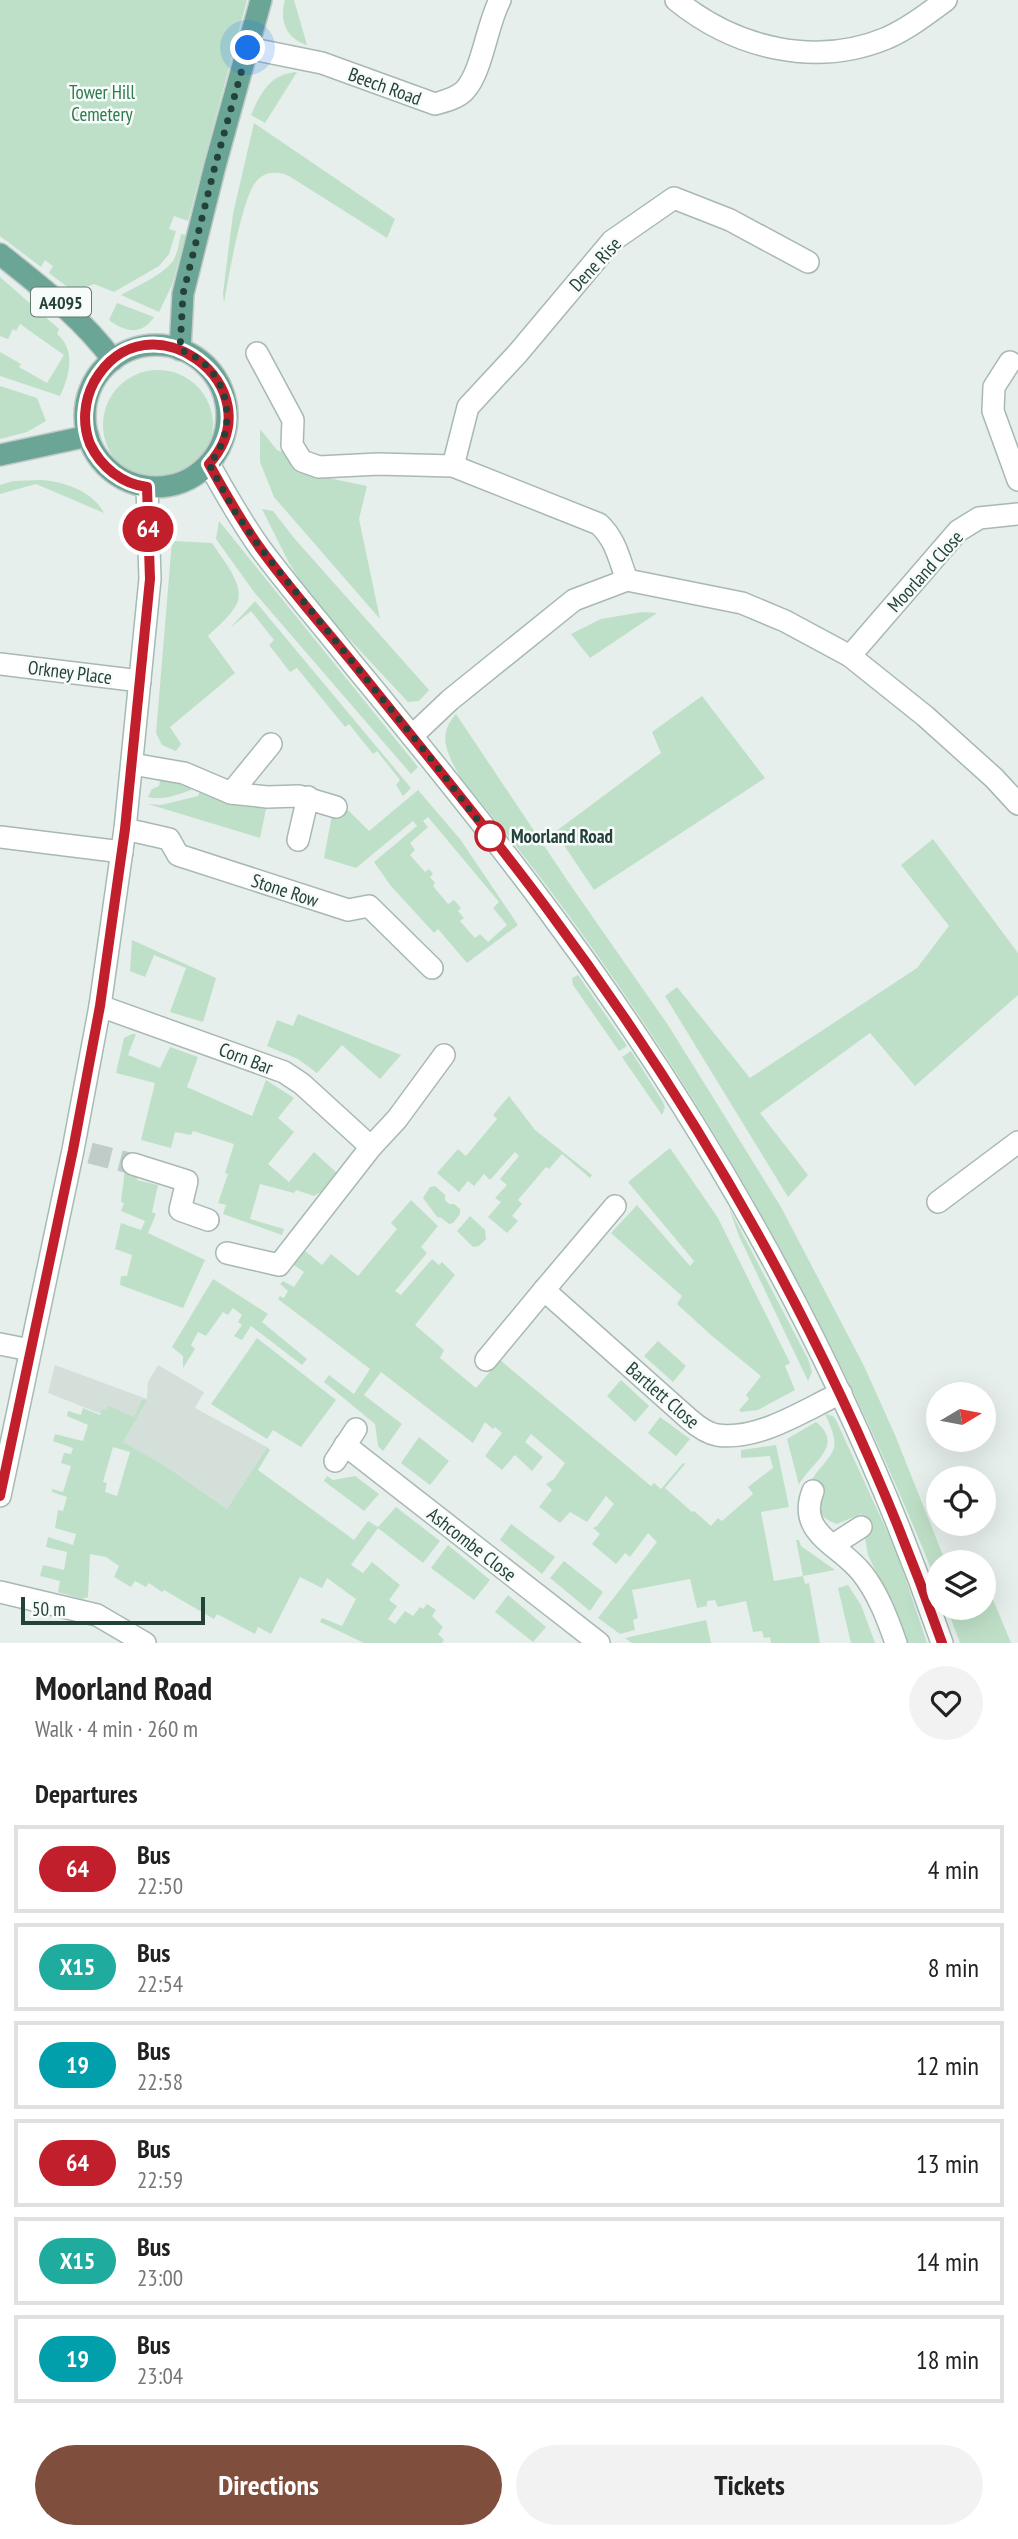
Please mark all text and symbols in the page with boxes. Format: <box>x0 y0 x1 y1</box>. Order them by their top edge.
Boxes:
your location <box>230 30 265 65</box>
street label: Beech Road <box>345 62 425 110</box>
park label: Tower Hill Cemetery <box>69 80 135 126</box>
street label: Dene Rise <box>564 232 626 296</box>
road number: A4095 <box>31 288 91 316</box>
line badge: 64 <box>116 506 180 552</box>
text: 64 <box>137 513 159 544</box>
street label: Moorland Close <box>882 525 968 617</box>
street label: Orkney Place <box>27 655 113 689</box>
marker: Moorland Road <box>475 821 505 851</box>
place label: Moorland Road <box>511 824 613 848</box>
street label: Stone Row <box>248 868 322 912</box>
street label: Corn Bar <box>216 1037 277 1079</box>
street label: Bartlett Close <box>621 1356 705 1434</box>
north arrow <box>926 1382 996 1452</box>
map controls <box>926 1382 996 1620</box>
button: locate <box>926 1466 996 1536</box>
street label: Ashcombe Close <box>423 1502 521 1586</box>
button: layers <box>926 1550 996 1620</box>
scale bar <box>21 1594 205 1626</box>
text: 50 m <box>32 1597 66 1621</box>
text: Moorland Road <box>35 1666 212 1709</box>
button: heart <box>909 1666 983 1740</box>
text: Walk · 4 min · 260 m <box>35 1714 198 1743</box>
text: Departures <box>35 1777 138 1810</box>
text: Bus <box>137 1838 170 1871</box>
text: 64 <box>66 1853 89 1884</box>
text: 4 min <box>928 1853 979 1886</box>
text: 22:50 <box>137 1871 183 1900</box>
text: Bus <box>137 1936 170 1969</box>
text: X15 <box>60 1951 95 1982</box>
text: 8 min <box>928 1951 979 1984</box>
text: 22:54 <box>137 1969 183 1998</box>
text: Bus <box>137 2034 170 2067</box>
text: 19 <box>66 2049 89 2080</box>
text: 12 min <box>916 2049 979 2082</box>
text: 22:58 <box>137 2067 183 2096</box>
text: Bus <box>137 2132 170 2165</box>
text: 64 <box>66 2147 89 2178</box>
text: 13 min <box>916 2147 979 2180</box>
text: 22:59 <box>137 2165 183 2194</box>
text: Bus <box>137 2230 170 2263</box>
text: X15 <box>60 2245 95 2276</box>
text: 14 min <box>916 2245 979 2278</box>
text: 23:00 <box>137 2263 183 2292</box>
text: Bus <box>137 2328 170 2361</box>
text: 19 <box>66 2343 89 2374</box>
text: 18 min <box>916 2343 979 2376</box>
text: 23:04 <box>137 2361 183 2390</box>
button: Directions <box>35 2445 502 2525</box>
button: Tickets <box>516 2445 983 2525</box>

